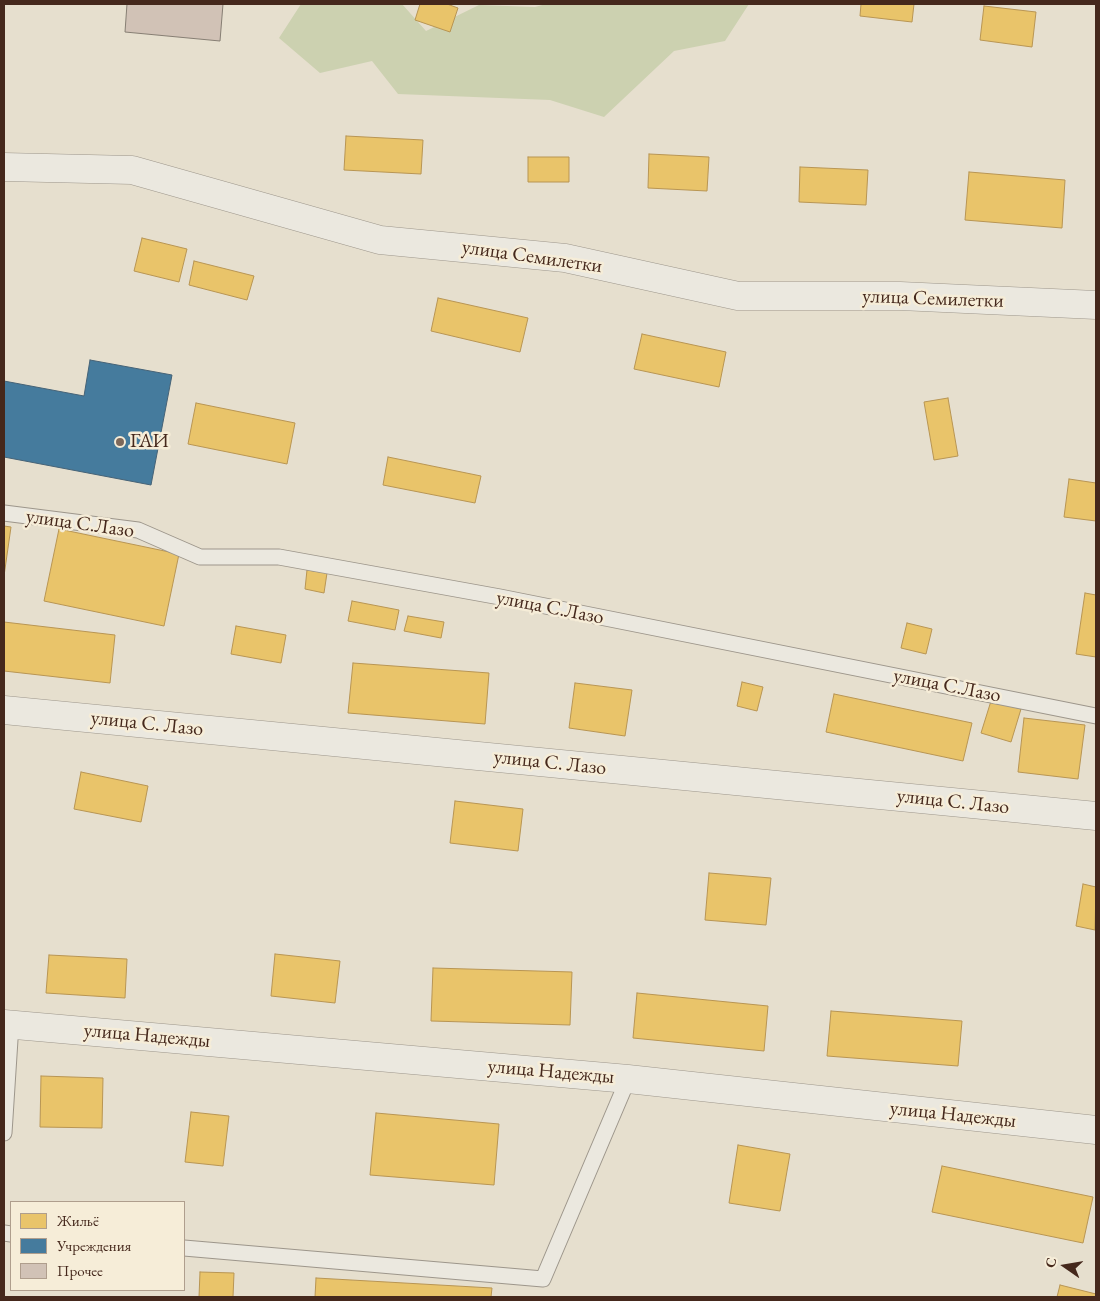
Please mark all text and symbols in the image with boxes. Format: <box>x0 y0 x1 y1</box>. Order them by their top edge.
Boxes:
street label: улица Семилетки <box>460 235 604 279</box>
street label: улица Семилетки <box>862 285 1004 313</box>
place label: ГАИ <box>130 430 169 454</box>
marker: ГАИ <box>114 436 126 448</box>
street label: улица С.Лазо <box>24 505 136 543</box>
street label: улица С.Лазо <box>494 586 606 630</box>
street label: улица С.Лазо <box>891 664 1003 708</box>
street label: улица С. Лазо <box>90 706 204 742</box>
street label: улица С. Лазо <box>493 745 607 781</box>
street label: улица С. Лазо <box>896 784 1010 820</box>
street label: улица Надежды <box>83 1019 211 1053</box>
street label: улица Надежды <box>487 1055 615 1089</box>
street label: улица Надежды <box>889 1096 1017 1134</box>
legend <box>10 1201 185 1291</box>
text: Жильё <box>57 1211 99 1230</box>
text: Учреждения <box>57 1236 131 1255</box>
north arrow <box>1040 1241 1090 1291</box>
text: С <box>1040 1256 1060 1269</box>
text: Прочее <box>57 1261 103 1280</box>

